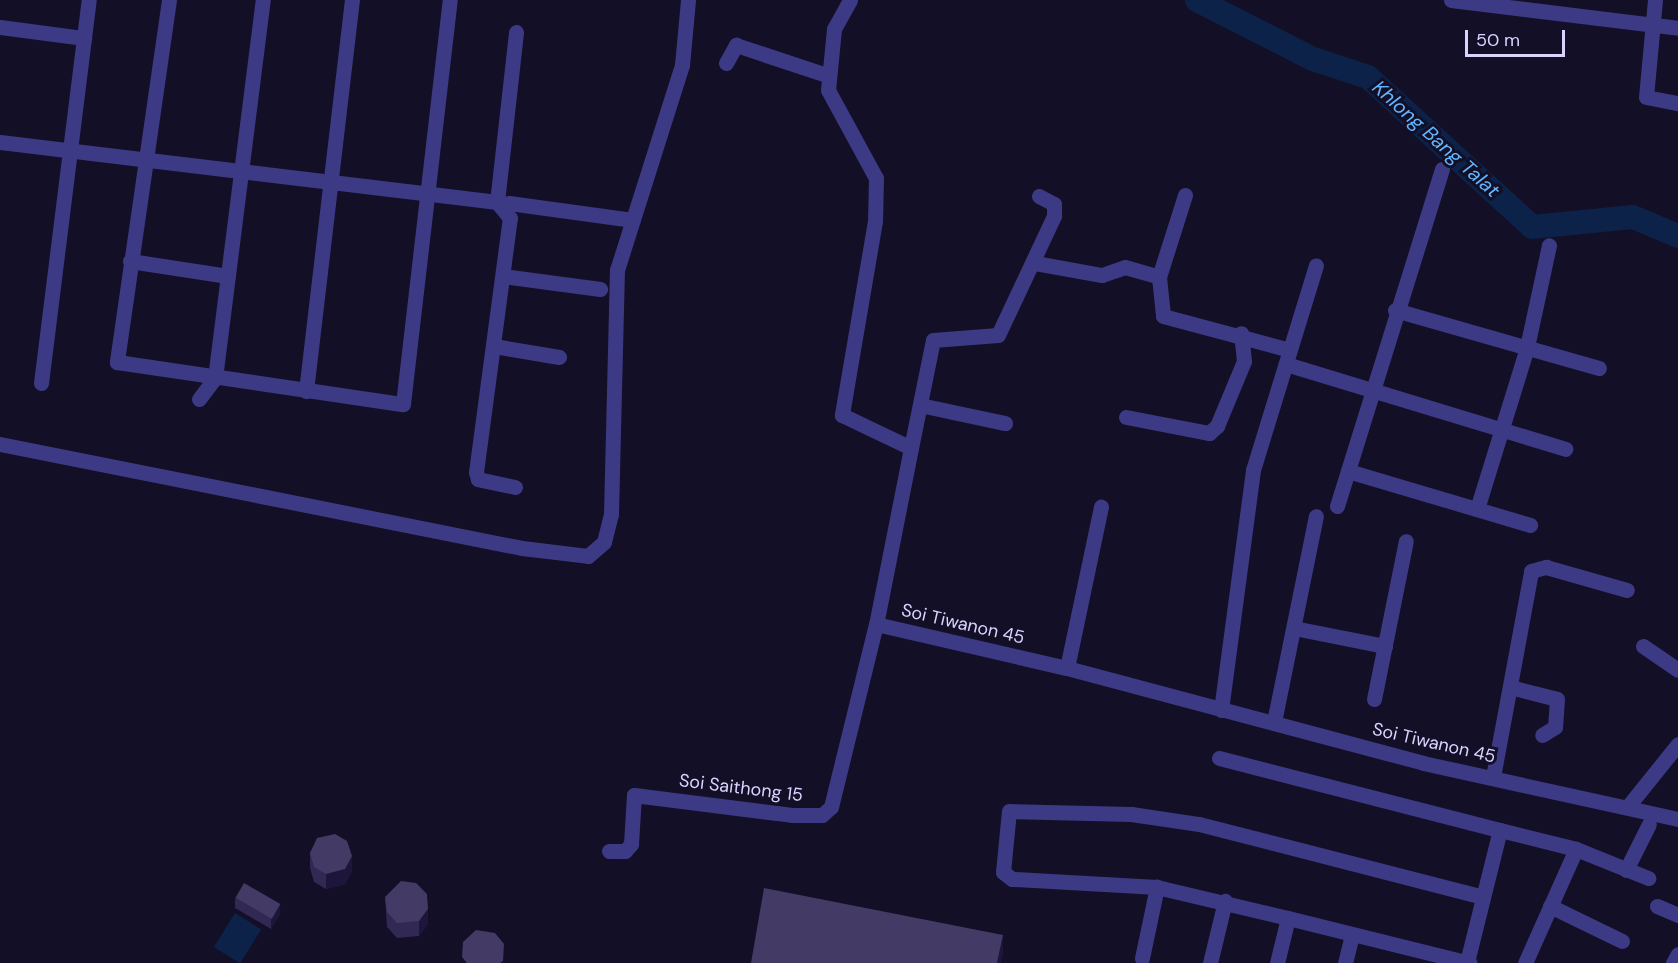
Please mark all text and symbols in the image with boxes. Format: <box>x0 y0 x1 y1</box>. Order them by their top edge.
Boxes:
scale bar <box>1468 18 1568 56</box>
text: 50 m <box>1476 28 1520 52</box>
water label: Khlong Bang Talat <box>1367 75 1505 203</box>
street label: Soi Tiwanon 45 <box>899 599 1027 649</box>
street label: Soi Tiwanon 45 <box>1370 718 1498 768</box>
street label: Soi Saithong 15 <box>678 770 804 806</box>

